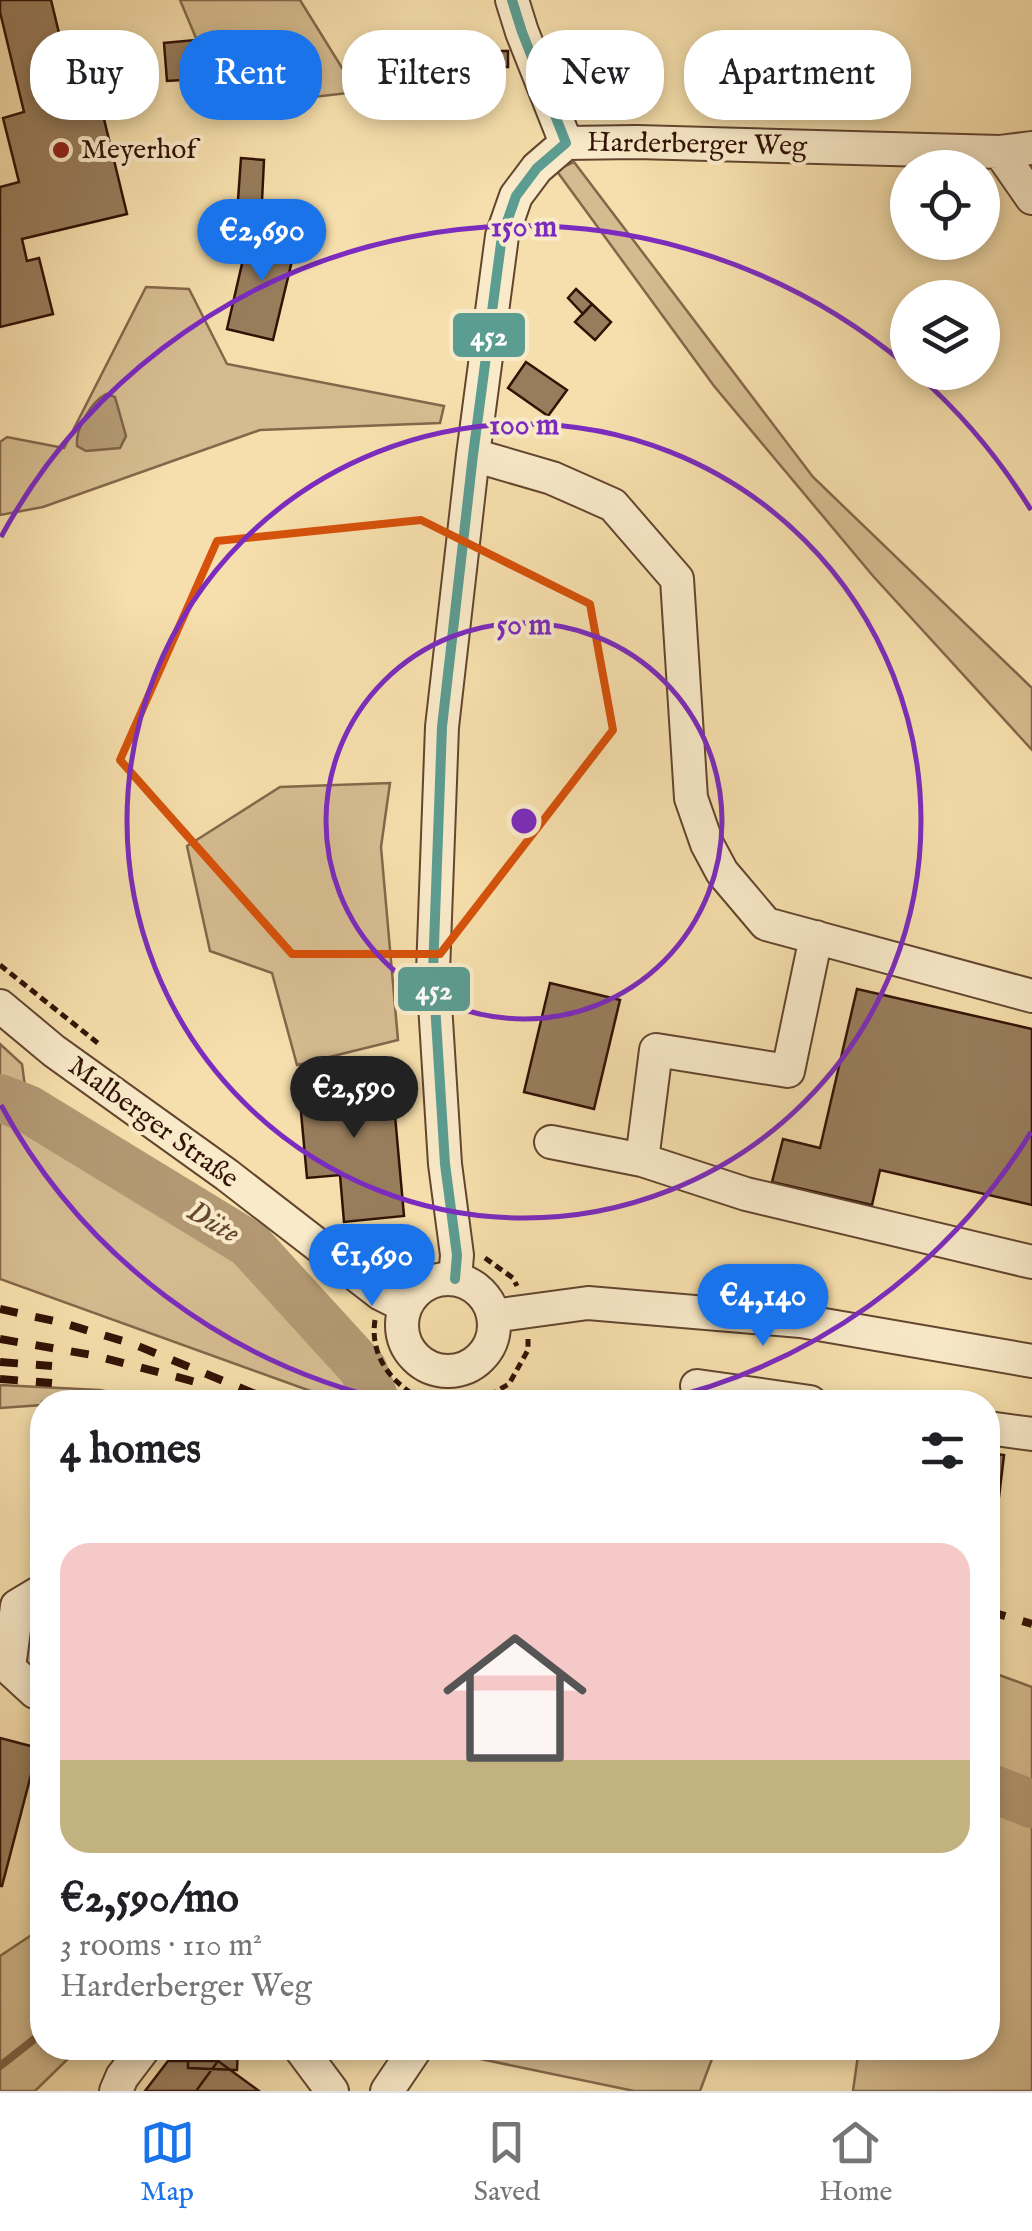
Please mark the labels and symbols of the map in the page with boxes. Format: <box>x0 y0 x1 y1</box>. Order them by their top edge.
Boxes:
street label: Harderberger Weg <box>587 126 808 164</box>
place label: Meyerhof <box>81 133 201 168</box>
marker: Meyerhof <box>50 139 72 161</box>
pin: €2,690 <box>181 199 343 284</box>
text: 150 m <box>491 209 557 247</box>
line badge: 452 <box>451 311 527 359</box>
text: 452 <box>471 320 507 355</box>
text: 100 m <box>489 407 559 445</box>
text: 50 m <box>496 607 552 645</box>
centre of rings <box>506 803 542 839</box>
line badge: 452 <box>396 965 472 1013</box>
text: 452 <box>416 974 452 1009</box>
street label: Malberger Straße <box>61 1049 245 1197</box>
pin: €2,590 <box>273 1056 435 1141</box>
water label: Düte <box>180 1193 246 1253</box>
pin: €1,690 <box>291 1224 453 1309</box>
pin: €4,140 <box>682 1264 844 1349</box>

